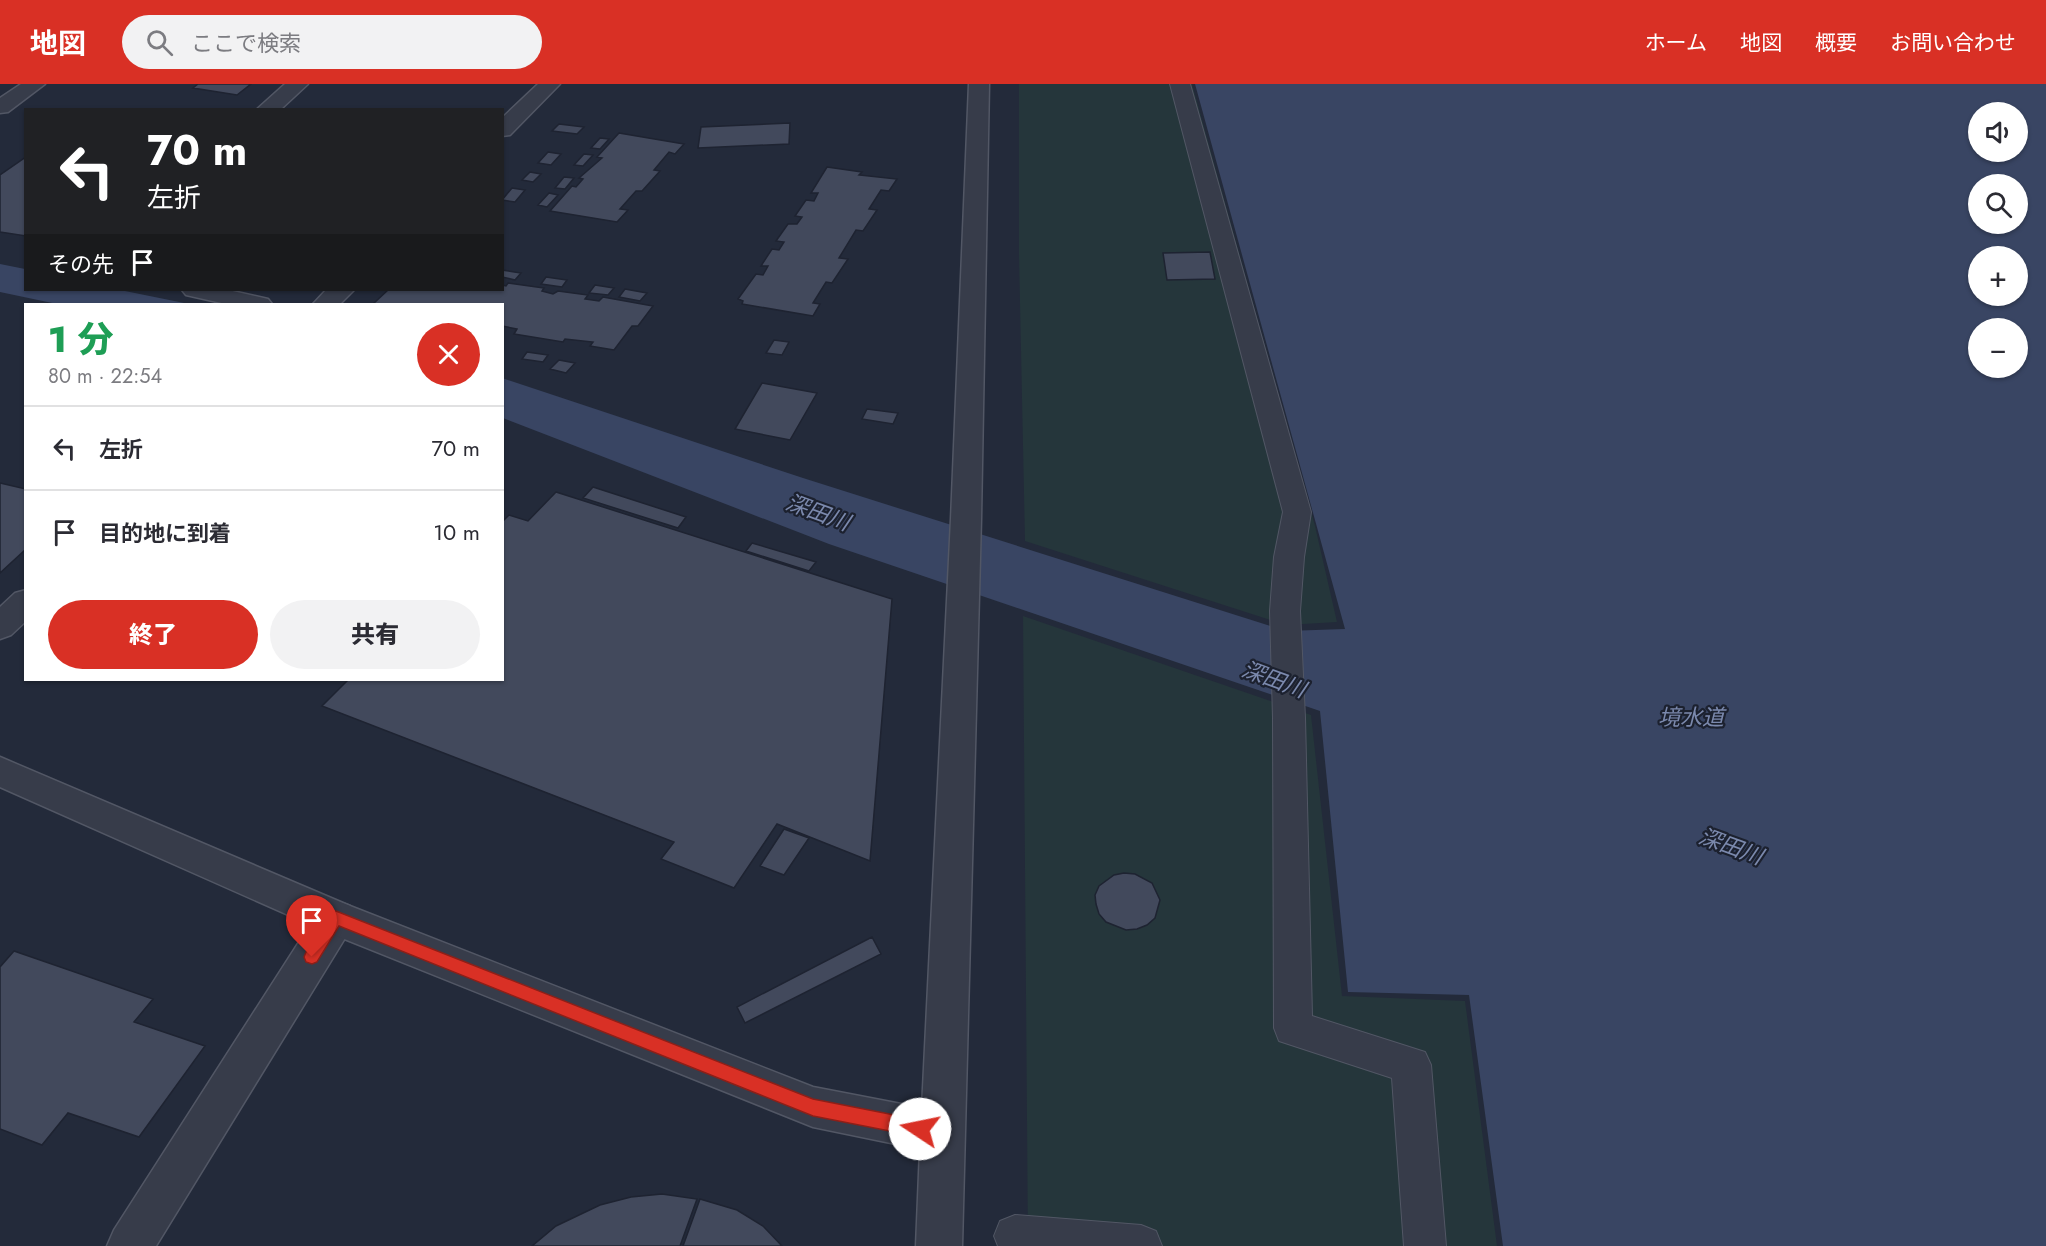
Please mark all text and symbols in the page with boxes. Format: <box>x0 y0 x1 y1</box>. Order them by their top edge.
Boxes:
search box <box>122 15 542 69</box>
text: 地図 <box>30 23 86 64</box>
icon: search <box>143 26 176 59</box>
text: ここで検索 <box>191 27 301 59</box>
text: ホーム <box>1645 28 1707 58</box>
text: 地図 <box>1740 28 1782 58</box>
text: 概要 <box>1815 28 1857 58</box>
text: お問い合わせ <box>1890 28 2016 58</box>
map controls <box>1968 102 2028 378</box>
button: sound <box>1968 102 2028 162</box>
text: 70 m <box>147 120 247 181</box>
icon: left <box>48 132 126 210</box>
button: search <box>1968 174 2028 234</box>
text: 左折 <box>147 178 201 217</box>
icon: arrive <box>126 246 159 279</box>
button: + <box>1968 246 2028 306</box>
text: その先 <box>48 248 114 280</box>
text: 1 分 <box>48 313 114 365</box>
button: − <box>1968 318 2028 378</box>
button: close <box>417 323 480 386</box>
text: 80 m · 22:54 <box>48 362 162 391</box>
icon: left <box>48 432 81 465</box>
text: 70 m <box>431 432 480 464</box>
text: 左折 <box>99 433 143 465</box>
water label: 深田川 <box>782 486 856 539</box>
icon: arrive <box>48 516 81 549</box>
text: 10 m <box>433 516 480 548</box>
text: 目的地に到着 <box>99 517 231 549</box>
button: 終了 <box>48 600 258 669</box>
button: 共有 <box>270 600 480 669</box>
water label: 深田川 <box>1238 653 1312 706</box>
water label: 境水道 <box>1658 701 1727 733</box>
water label: 深田川 <box>1695 820 1769 873</box>
pin <box>286 895 337 957</box>
icon: arrive <box>295 904 328 937</box>
position arrow <box>888 1097 952 1161</box>

